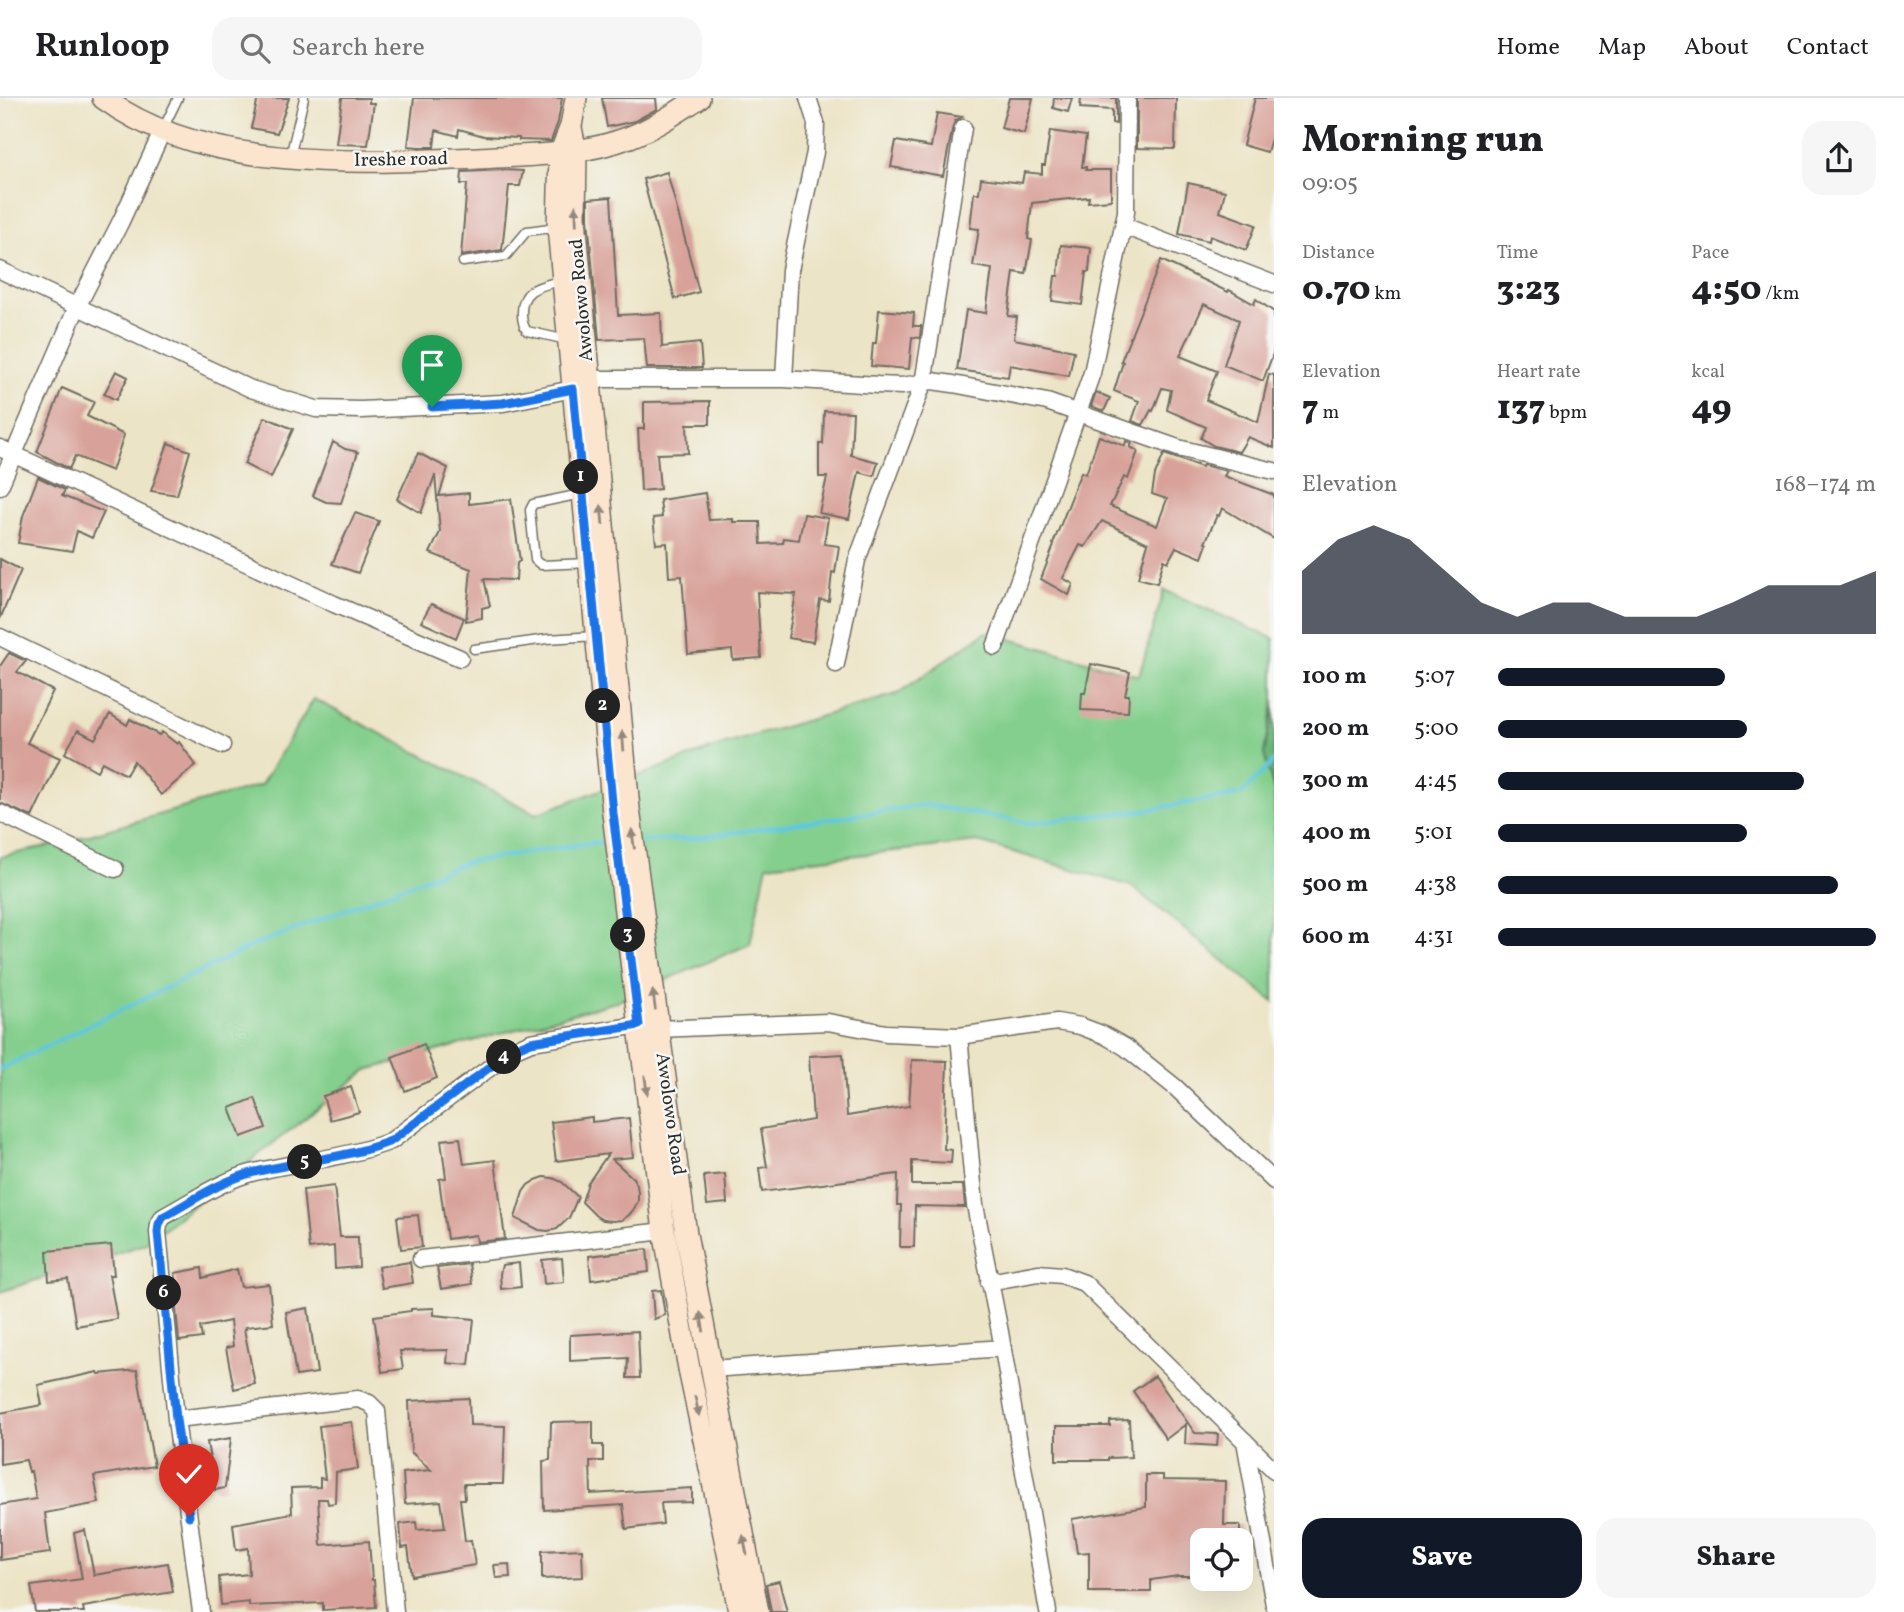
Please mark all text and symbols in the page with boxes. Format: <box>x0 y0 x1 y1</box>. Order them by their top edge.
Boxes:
search box <box>212 17 702 80</box>
text: Runloop <box>35 25 170 71</box>
icon: search <box>236 29 274 67</box>
text: Search here <box>292 30 425 66</box>
text: Home <box>1496 31 1560 65</box>
text: Map <box>1598 31 1646 65</box>
text: About <box>1684 31 1749 65</box>
text: Contact <box>1787 31 1869 65</box>
text: Morning run <box>1302 115 1544 168</box>
button: share <box>1802 121 1876 195</box>
street label: Ireshe road <box>354 146 448 174</box>
text: 09:05 <box>1302 168 1358 200</box>
one-way arrow <box>570 204 581 226</box>
street label: Awolowo Road <box>564 237 600 363</box>
text: Distance <box>1302 240 1375 266</box>
text: Time <box>1497 240 1538 266</box>
text: Pace <box>1691 240 1729 266</box>
text: 0.70 <box>1302 266 1370 314</box>
text: 3:23 <box>1497 266 1561 314</box>
text: 4:50 <box>1691 266 1762 314</box>
text: km <box>1370 281 1401 307</box>
text: /km <box>1762 281 1800 307</box>
pin <box>402 335 462 407</box>
icon: arrive <box>413 346 451 384</box>
text: Elevation <box>1302 359 1381 385</box>
text: Heart rate <box>1497 359 1581 385</box>
text: kcal <box>1691 359 1725 385</box>
text: 7 <box>1302 385 1319 433</box>
text: 137 <box>1497 385 1545 433</box>
text: 49 <box>1691 385 1732 433</box>
text: m <box>1319 400 1339 426</box>
text: bpm <box>1545 400 1587 426</box>
pin: 1 <box>564 460 598 494</box>
text: 1 <box>577 463 584 489</box>
text: Elevation <box>1302 469 1398 501</box>
text: 168–174 m <box>1774 469 1876 501</box>
one-way arrow <box>596 504 607 526</box>
text: 100 m <box>1302 661 1367 693</box>
text: 5:07 <box>1414 661 1455 693</box>
pin: 2 <box>586 688 620 724</box>
text: 2 <box>598 692 607 718</box>
text: 200 m <box>1302 713 1369 745</box>
text: 5:00 <box>1414 713 1459 745</box>
one-way arrow <box>617 730 628 752</box>
text: 300 m <box>1302 765 1369 797</box>
text: 4:45 <box>1414 765 1457 797</box>
text: 400 m <box>1302 817 1371 849</box>
text: 5:01 <box>1414 817 1453 849</box>
one-way arrow <box>628 828 639 850</box>
text: 500 m <box>1302 869 1368 901</box>
text: 4:38 <box>1414 869 1457 901</box>
pin: 3 <box>610 918 646 952</box>
text: 3 <box>623 921 632 947</box>
text: 600 m <box>1302 921 1370 953</box>
text: 4:31 <box>1414 921 1454 953</box>
one-way arrow <box>648 988 659 1010</box>
pin: 4 <box>486 1040 522 1074</box>
text: 4 <box>498 1043 509 1069</box>
street label: Awolowo Road <box>649 1051 691 1177</box>
one-way arrow <box>641 1074 652 1096</box>
pin: 5 <box>288 1144 322 1180</box>
text: 5 <box>300 1148 309 1174</box>
pin: 6 <box>146 1276 182 1310</box>
text: 6 <box>158 1279 169 1305</box>
one-way arrow <box>696 1310 707 1332</box>
one-way arrow <box>691 1395 702 1417</box>
pin <box>159 1444 219 1516</box>
icon: check <box>170 1455 208 1493</box>
button: Save <box>1302 1518 1582 1598</box>
button: Share <box>1596 1518 1876 1598</box>
map controls <box>1190 1528 1253 1591</box>
button: locate <box>1190 1528 1253 1591</box>
one-way arrow <box>739 1534 750 1556</box>

